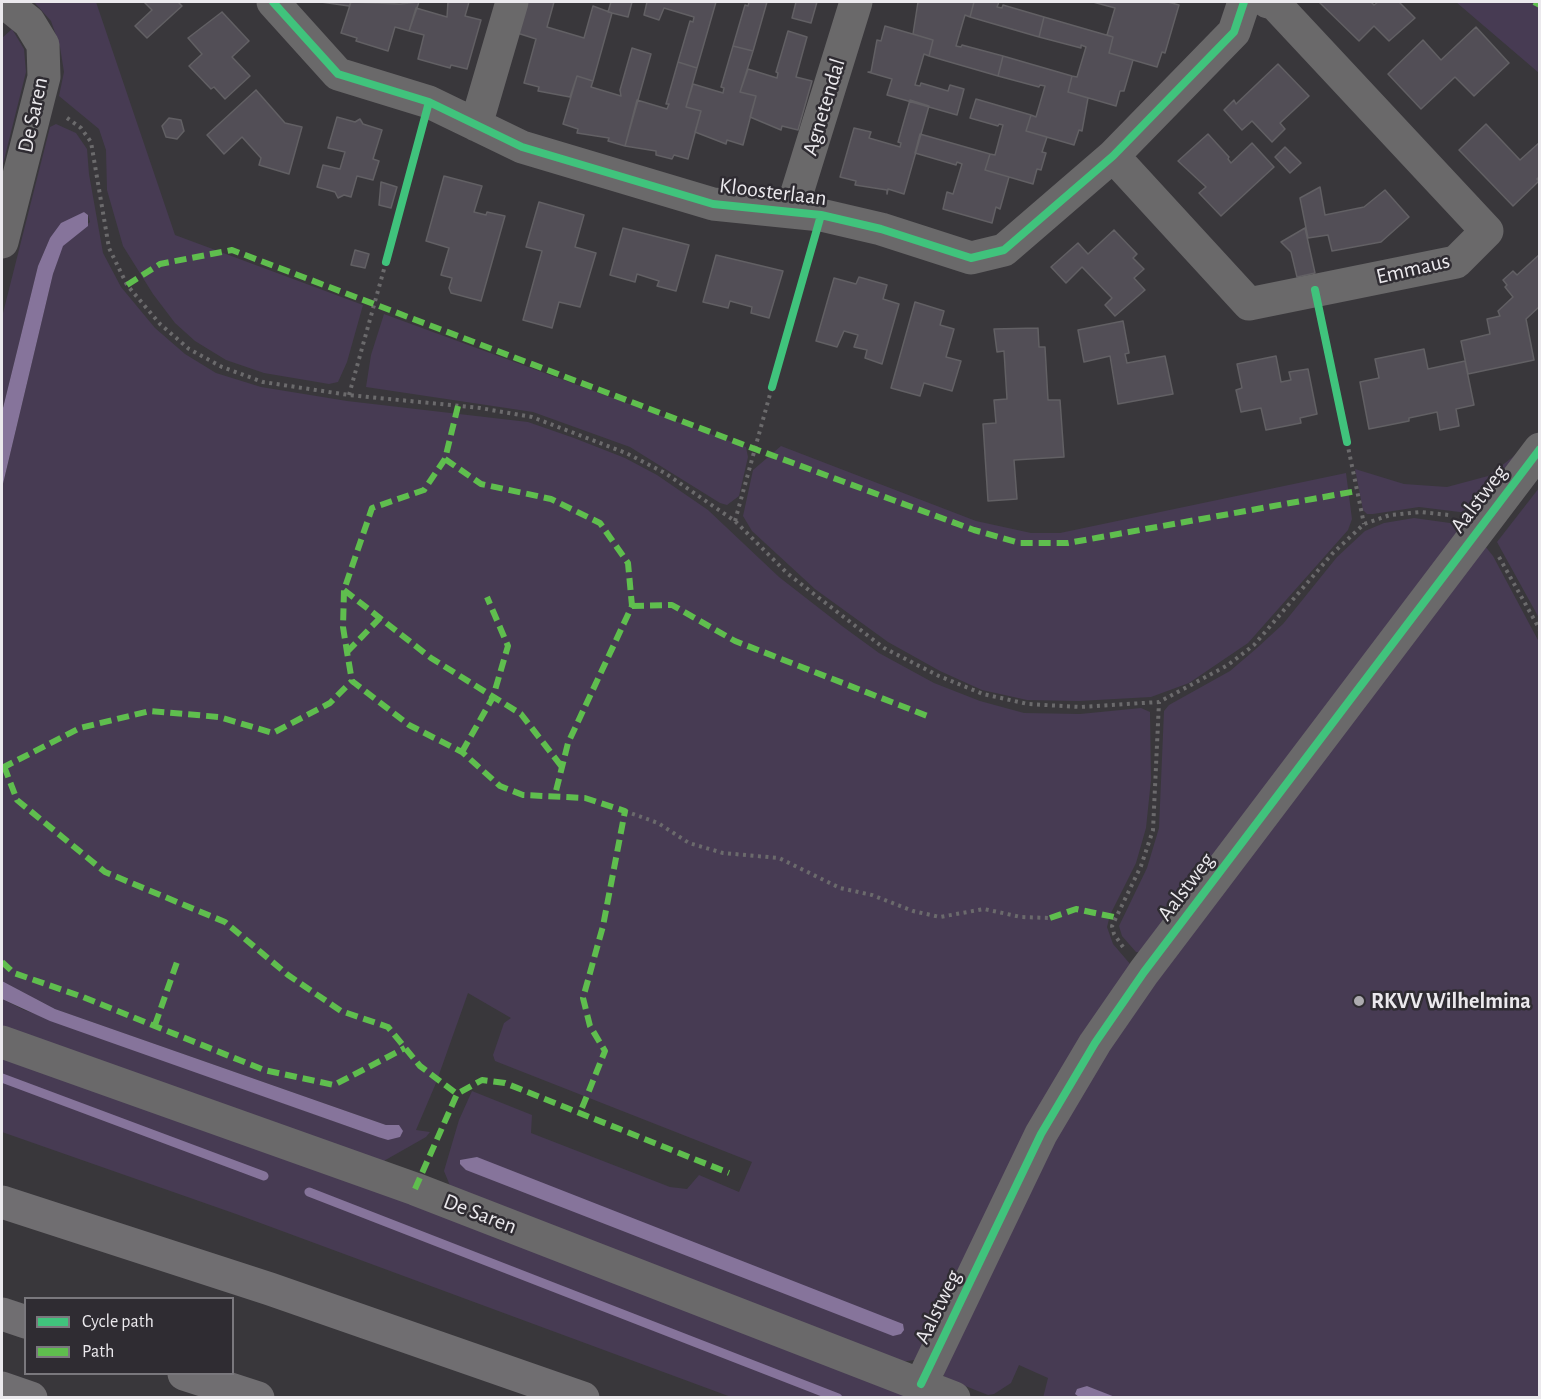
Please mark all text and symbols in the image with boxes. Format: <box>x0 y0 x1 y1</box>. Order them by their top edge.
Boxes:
street label: Agnetendal <box>797 55 851 159</box>
street label: De Saren <box>12 75 54 155</box>
street label: Kloosterlaan <box>718 172 828 212</box>
street label: Emmaus <box>1374 248 1452 290</box>
street label: Aalstweg <box>1445 460 1513 538</box>
street label: Aalstweg <box>1152 848 1220 926</box>
place label: RKVV Wilhelmina <box>1371 988 1531 1014</box>
marker: RKVV Wilhelmina <box>1352 994 1366 1008</box>
street label: De Saren <box>440 1188 520 1240</box>
street label: Aalstweg <box>909 1266 967 1348</box>
legend <box>24 1297 234 1375</box>
text: Cycle path <box>82 1313 154 1331</box>
text: Path <box>82 1343 114 1361</box>

